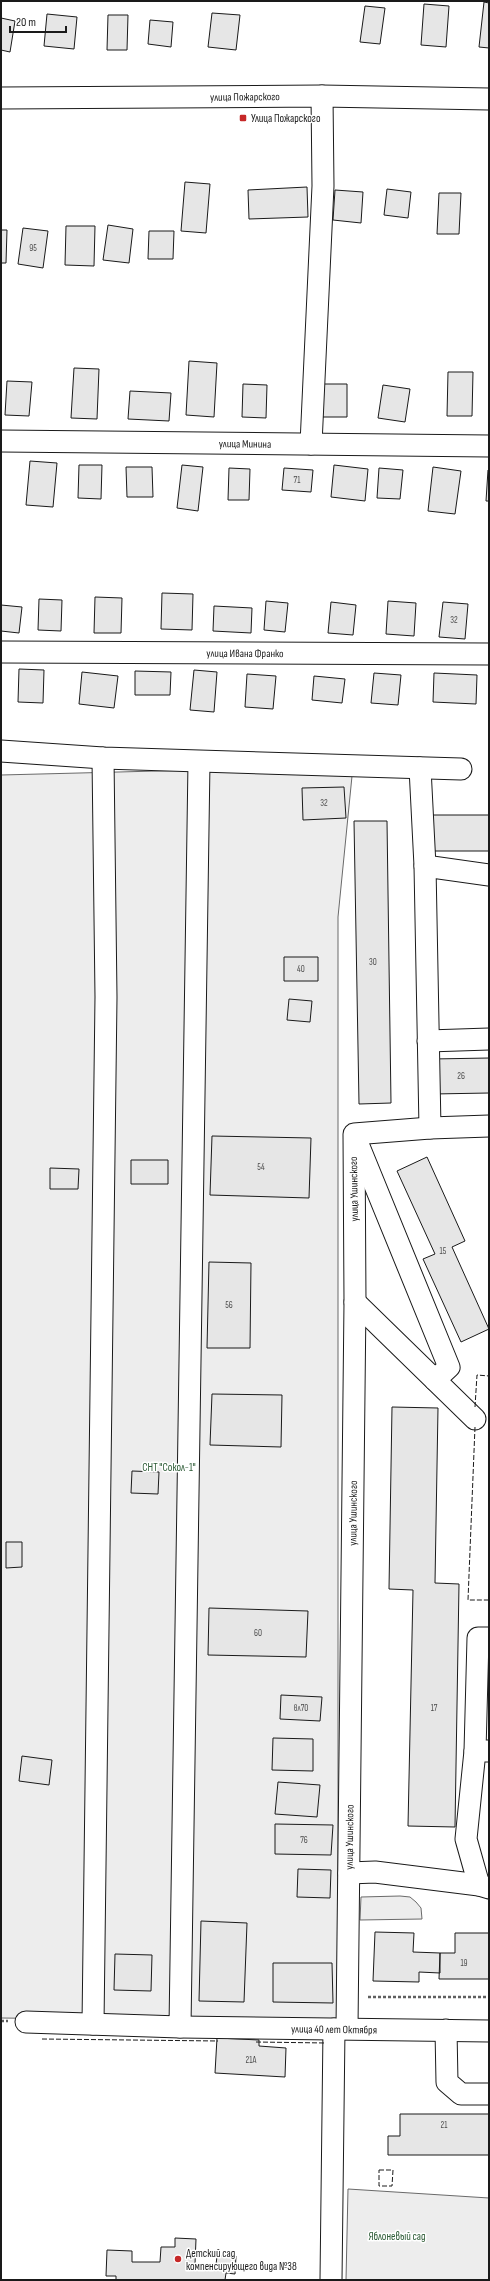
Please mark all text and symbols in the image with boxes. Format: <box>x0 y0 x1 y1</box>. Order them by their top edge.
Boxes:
scale bar <box>10 8 66 34</box>
text: 20 m <box>16 15 36 30</box>
street label: улица Пожарского <box>210 90 280 103</box>
place label: Улица Пожарского <box>251 112 321 125</box>
marker: Улица Пожарского <box>238 113 248 123</box>
house number: 95 <box>29 243 37 254</box>
street label: улица Минина <box>219 437 271 450</box>
house number: 71 <box>294 475 301 486</box>
house number: 32 <box>450 615 458 626</box>
street label: улица Ивана Франко <box>206 646 284 660</box>
house number: 32 <box>320 798 328 809</box>
house number: 30 <box>369 957 377 968</box>
house number: 40 <box>297 964 305 975</box>
house number: 26 <box>457 1071 465 1082</box>
street label: улица Ушинского <box>347 1156 361 1222</box>
house number: 54 <box>257 1162 265 1173</box>
house number: 15 <box>440 1246 447 1257</box>
house number: 56 <box>225 1300 233 1311</box>
park label: СНТ "Сокол-1" <box>142 1461 196 1474</box>
street label: улица Ушинского <box>346 1480 360 1546</box>
house number: 60 <box>254 1628 262 1639</box>
house number: вл70 <box>294 1703 308 1714</box>
house number: 17 <box>431 1703 438 1714</box>
street label: улица Ушинского <box>342 1804 356 1870</box>
house number: 76 <box>300 1835 308 1846</box>
house number: 19 <box>460 1958 468 1969</box>
street label: улица 40 лет Октября <box>291 2022 377 2036</box>
house number: 21А <box>246 2055 257 2066</box>
house number: 21 <box>441 2120 448 2131</box>
park label: Яблоневый сад <box>368 2230 426 2243</box>
place label: Детский сад компенсирующего вида №38 <box>186 2247 297 2273</box>
marker: Детский сад компенсирующего вида №38 <box>173 2254 183 2264</box>

